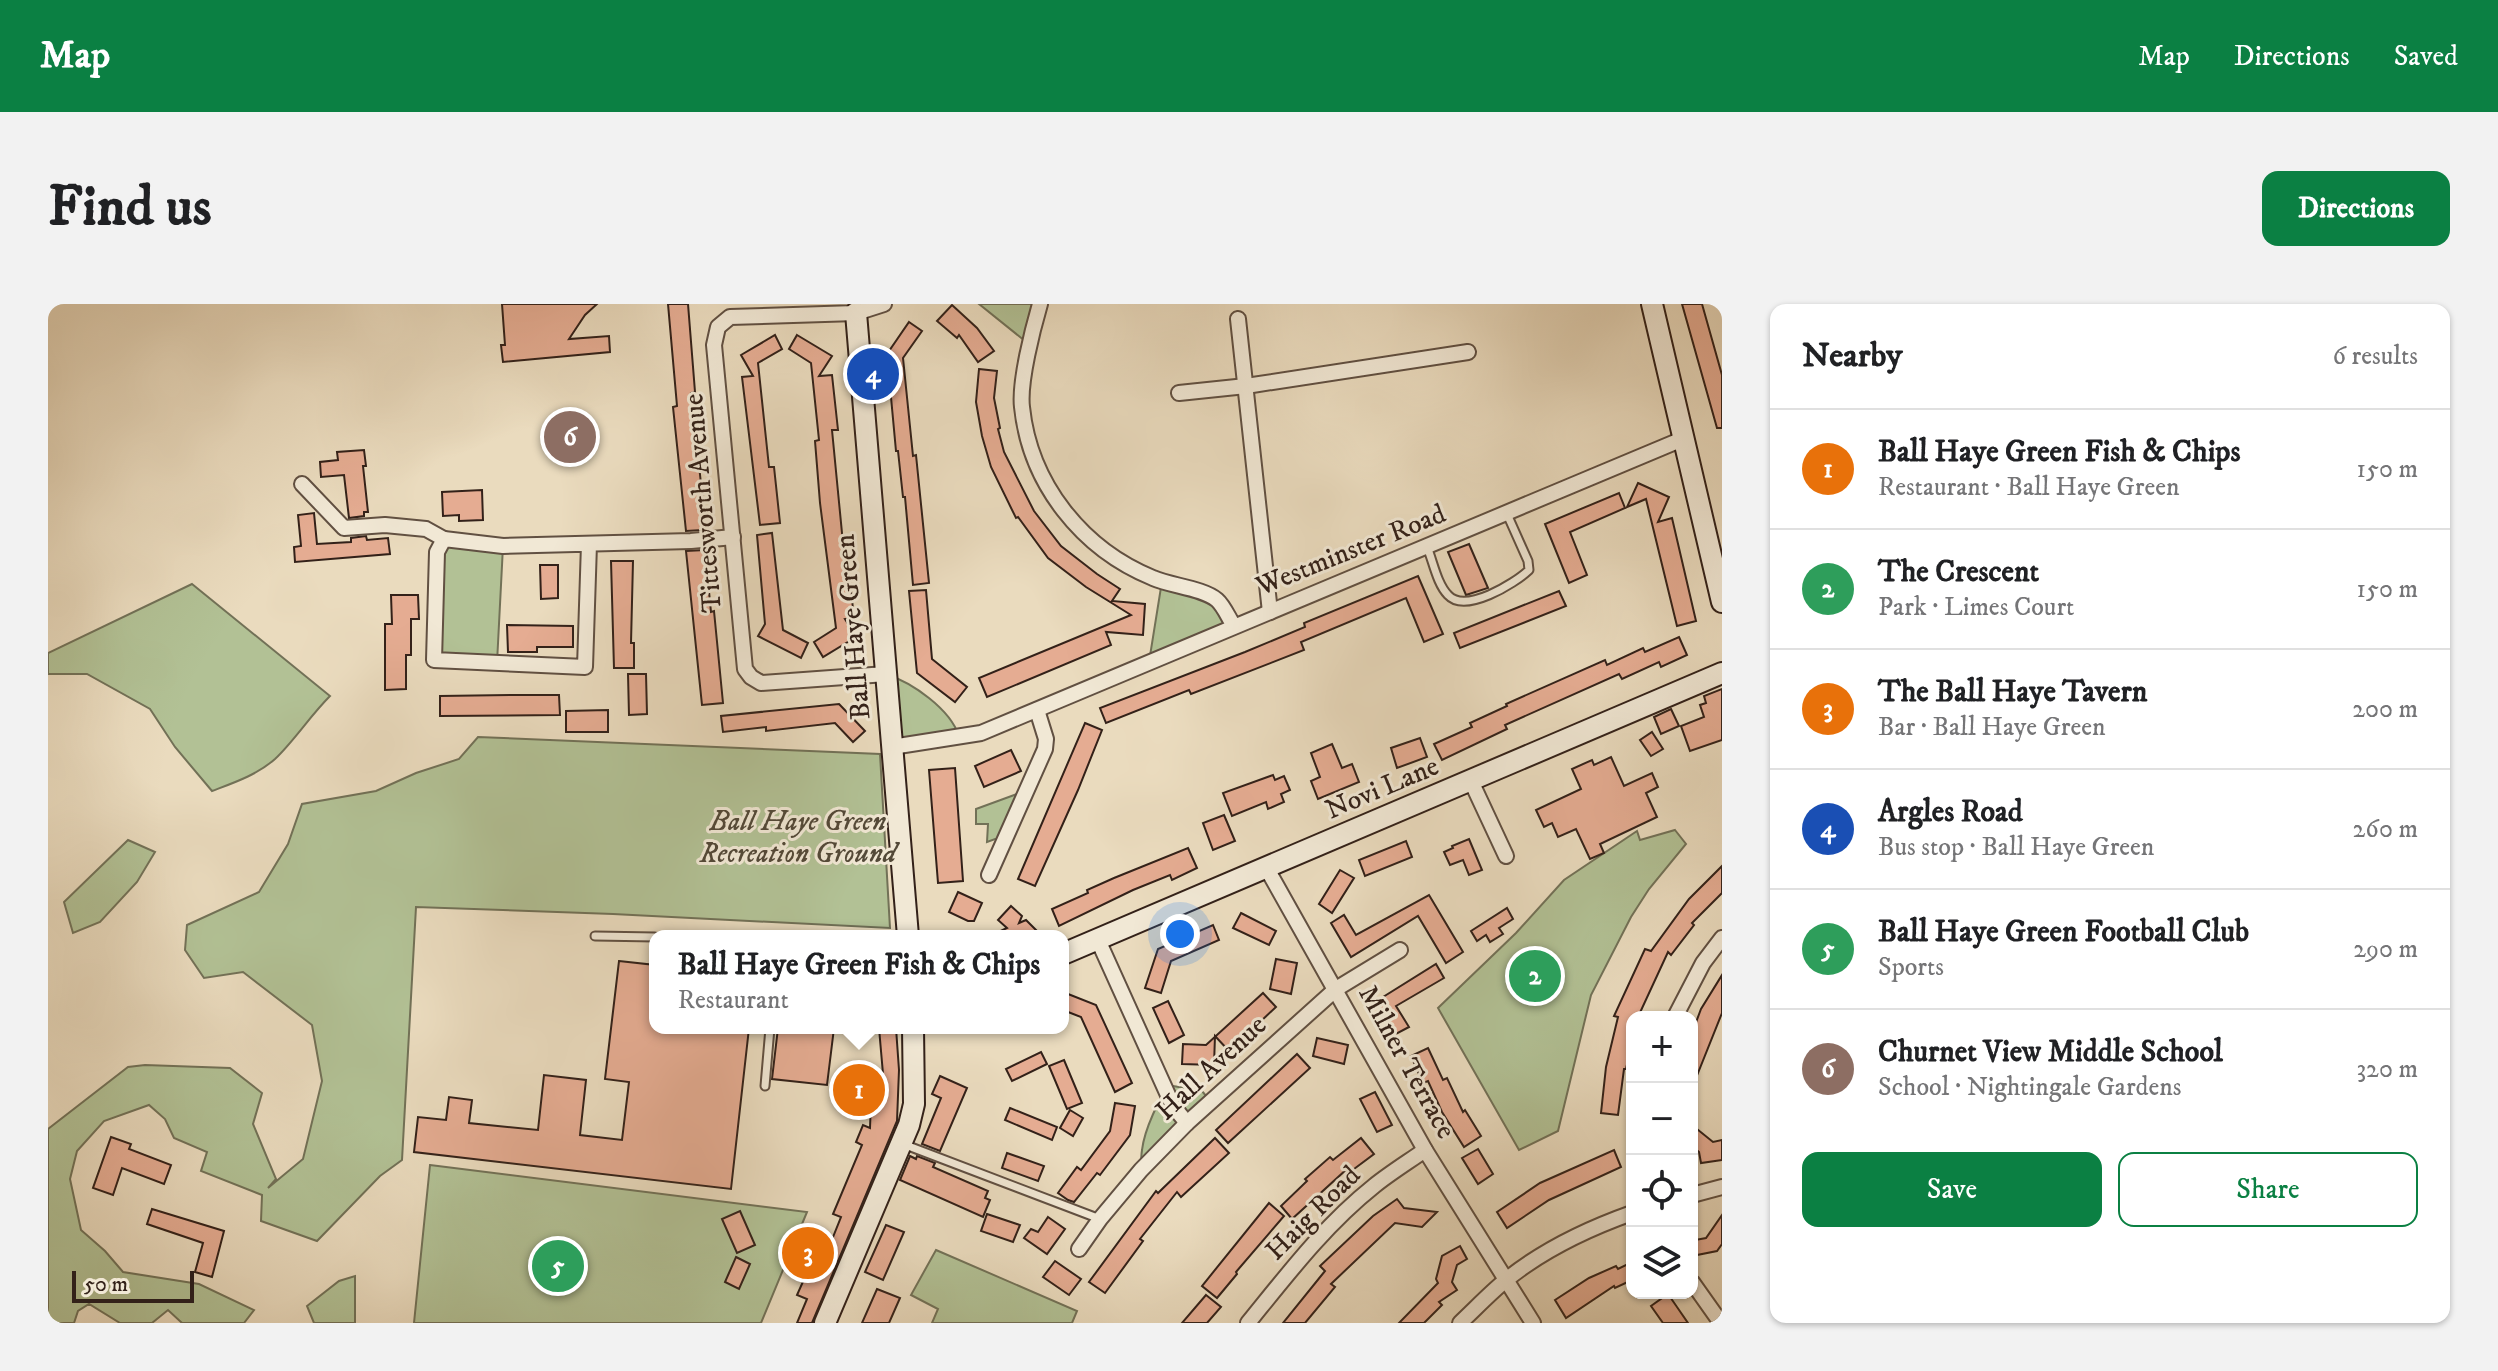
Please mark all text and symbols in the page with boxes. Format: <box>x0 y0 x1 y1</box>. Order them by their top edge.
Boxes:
text: Map <box>40 32 110 80</box>
text: Map <box>2138 39 2190 74</box>
text: Directions <box>2234 39 2350 74</box>
text: Saved <box>2394 39 2458 74</box>
button: Directions <box>2262 171 2450 246</box>
text: Find us <box>48 173 212 243</box>
text: Nearby <box>1802 335 1903 377</box>
text: 6 results <box>2332 340 2418 373</box>
pin: 4 <box>847 344 899 404</box>
street label: Tittesworth Avenue <box>676 392 730 614</box>
pin: 6 <box>544 407 596 467</box>
text: Ball Haye Green Fish & Chips <box>1878 434 2240 471</box>
text: 1 <box>1823 453 1833 486</box>
text: 150 m <box>2357 453 2418 486</box>
text: Restaurant · Ball Haye Green <box>1878 471 2180 504</box>
street label: Westminster Road <box>1250 496 1451 604</box>
street label: Ball Haye Green <box>827 532 879 721</box>
text: The Crescent <box>1878 554 2039 591</box>
text: 2 <box>1822 573 1834 606</box>
text: 150 m <box>2357 573 2418 606</box>
text: Park · Limes Court <box>1878 591 2074 624</box>
text: The Ball Haye Tavern <box>1878 674 2147 711</box>
text: 3 <box>1823 693 1833 726</box>
text: 200 m <box>2352 693 2418 726</box>
text: Bar · Ball Haye Green <box>1878 711 2106 744</box>
street label: Novi Lane <box>1320 748 1444 828</box>
text: Argles Road <box>1878 794 2023 831</box>
park label: Ball Haye Green Recreation Ground <box>699 804 900 871</box>
text: 4 <box>1821 813 1835 846</box>
text: 260 m <box>2353 813 2418 846</box>
text: Bus stop · Ball Haye Green <box>1878 831 2154 864</box>
your location <box>1160 914 1200 954</box>
text: Ball Haye Green Football Club <box>1878 914 2249 951</box>
popup <box>649 930 1069 1034</box>
text: 5 <box>1822 933 1834 966</box>
text: 290 m <box>2353 933 2418 966</box>
pin: 2 <box>1509 946 1561 1006</box>
text: Ball Haye Green Fish & Chips <box>678 947 1040 984</box>
text: Sports <box>1878 951 1944 984</box>
street label: Milner Terrace <box>1350 979 1464 1145</box>
text: Restaurant <box>678 984 789 1017</box>
street label: Hall Avenue <box>1148 1008 1274 1128</box>
map controls <box>1626 1011 1698 1299</box>
button: + <box>1626 1011 1698 1083</box>
text: Churnet View Middle School <box>1878 1034 2223 1071</box>
text: 6 <box>1821 1053 1835 1086</box>
text: 320 m <box>2356 1053 2418 1086</box>
pin: 1 <box>833 1060 885 1120</box>
text: School · Nightingale Gardens <box>1878 1071 2181 1104</box>
button: − <box>1626 1083 1698 1155</box>
button: Save <box>1802 1152 2102 1227</box>
button: Share <box>2118 1152 2418 1227</box>
button: locate <box>1626 1155 1698 1227</box>
street label: Haig Road <box>1258 1158 1368 1268</box>
pin: 3 <box>782 1223 834 1283</box>
button: layers <box>1626 1227 1698 1299</box>
pin: 5 <box>532 1236 584 1296</box>
scale bar <box>72 1267 194 1303</box>
text: 50 m <box>84 1271 128 1298</box>

